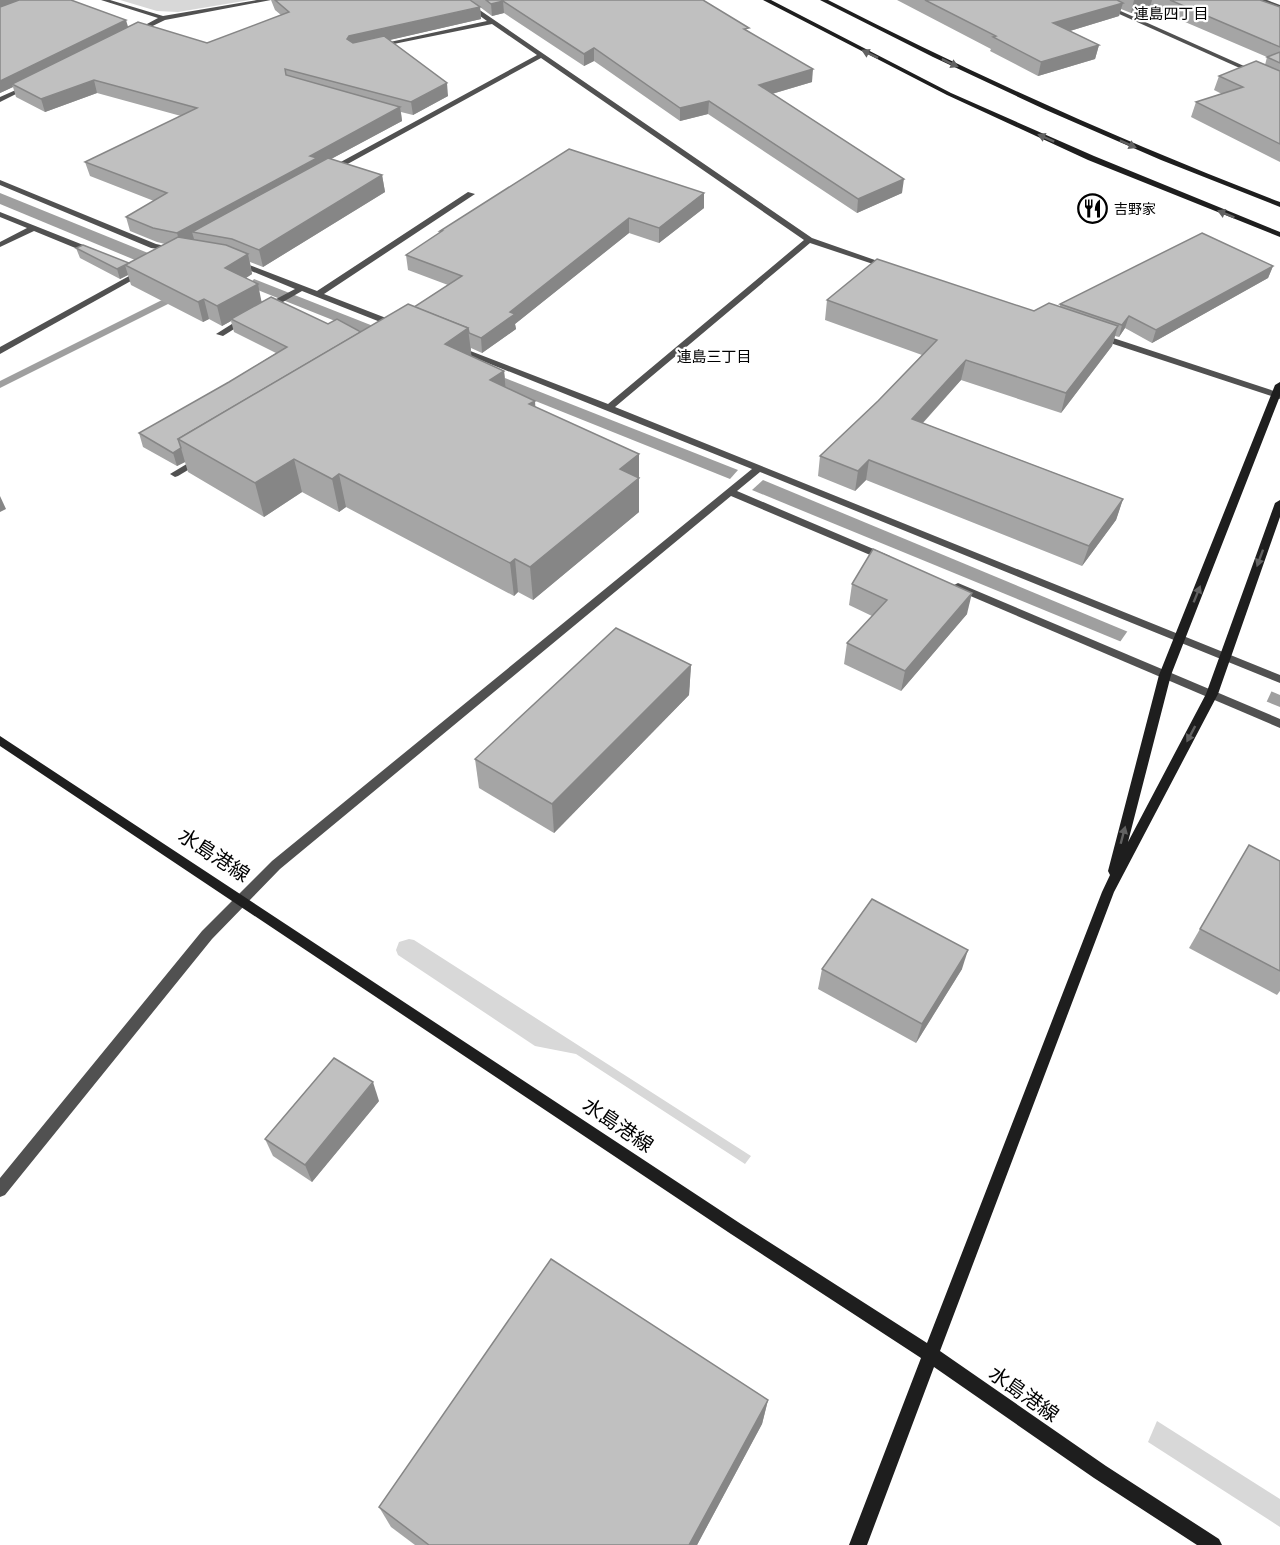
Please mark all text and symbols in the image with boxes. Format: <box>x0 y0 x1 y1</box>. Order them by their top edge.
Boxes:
district label: 連島四丁目 <box>1133 4 1209 23</box>
one-way arrow <box>861 50 878 59</box>
one-way arrow <box>942 58 959 67</box>
one-way arrow <box>1037 133 1055 143</box>
one-way arrow <box>1119 139 1137 149</box>
restaurant icon: 吉野家 <box>1077 193 1109 225</box>
place label: 吉野家 <box>1114 200 1156 218</box>
one-way arrow <box>1216 209 1234 219</box>
district label: 連島三丁目 <box>676 347 752 366</box>
one-way arrow <box>1255 550 1265 568</box>
one-way arrow <box>1193 585 1202 603</box>
one-way arrow <box>1186 725 1196 742</box>
street label: 水島港線 <box>174 822 255 887</box>
one-way arrow <box>1118 826 1128 845</box>
street label: 水島港線 <box>578 1092 658 1157</box>
street label: 水島港線 <box>984 1360 1064 1427</box>

